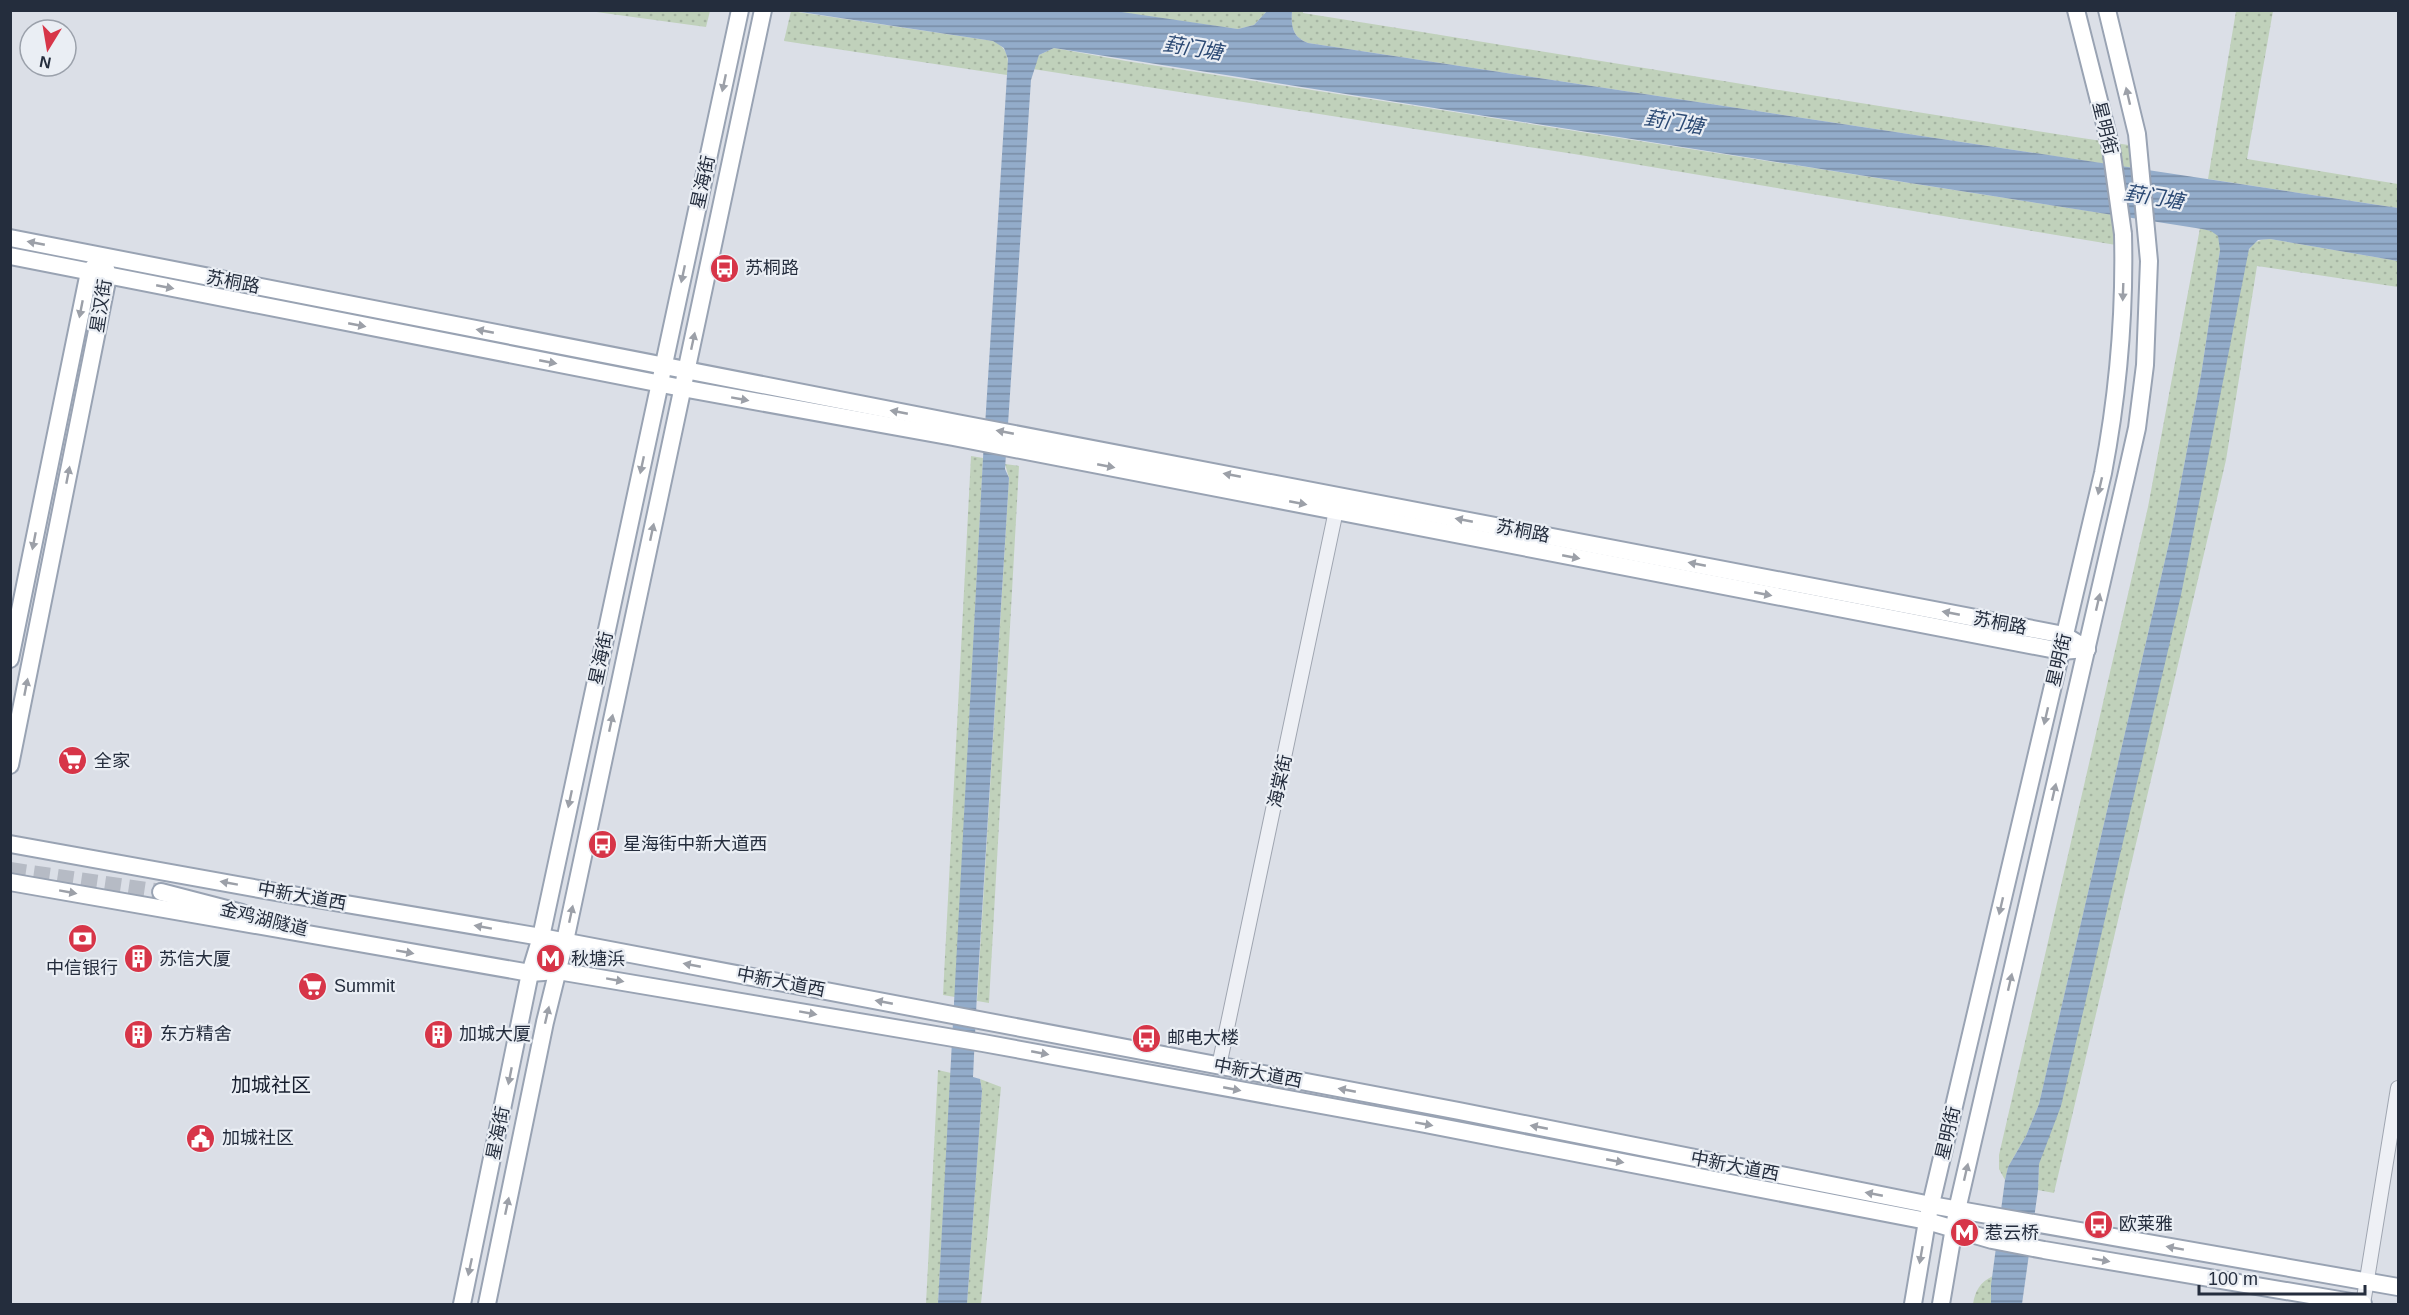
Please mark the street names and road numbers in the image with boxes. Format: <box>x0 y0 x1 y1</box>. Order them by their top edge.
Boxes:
street label: 星明街 <box>2089 99 2121 157</box>
street label: 星海街 <box>688 154 718 210</box>
street label: 苏桐路 <box>205 267 261 297</box>
street label: 星汉街 <box>87 278 115 334</box>
street label: 苏桐路 <box>1495 516 1551 546</box>
street label: 苏桐路 <box>1972 608 2028 638</box>
street label: 星海街 <box>586 630 616 686</box>
street label: 星明街 <box>2043 631 2075 689</box>
street label: 海棠街 <box>1265 753 1295 809</box>
street label: 中新大道西 <box>256 878 348 914</box>
street label: 金鸡湖隧道 <box>218 898 310 940</box>
street label: 中新大道西 <box>735 964 827 1000</box>
street label: 中新大道西 <box>1212 1055 1304 1091</box>
street label: 星明街 <box>1932 1104 1964 1162</box>
street label: 星海街 <box>483 1105 513 1161</box>
street label: 中新大道西 <box>1689 1148 1781 1184</box>

